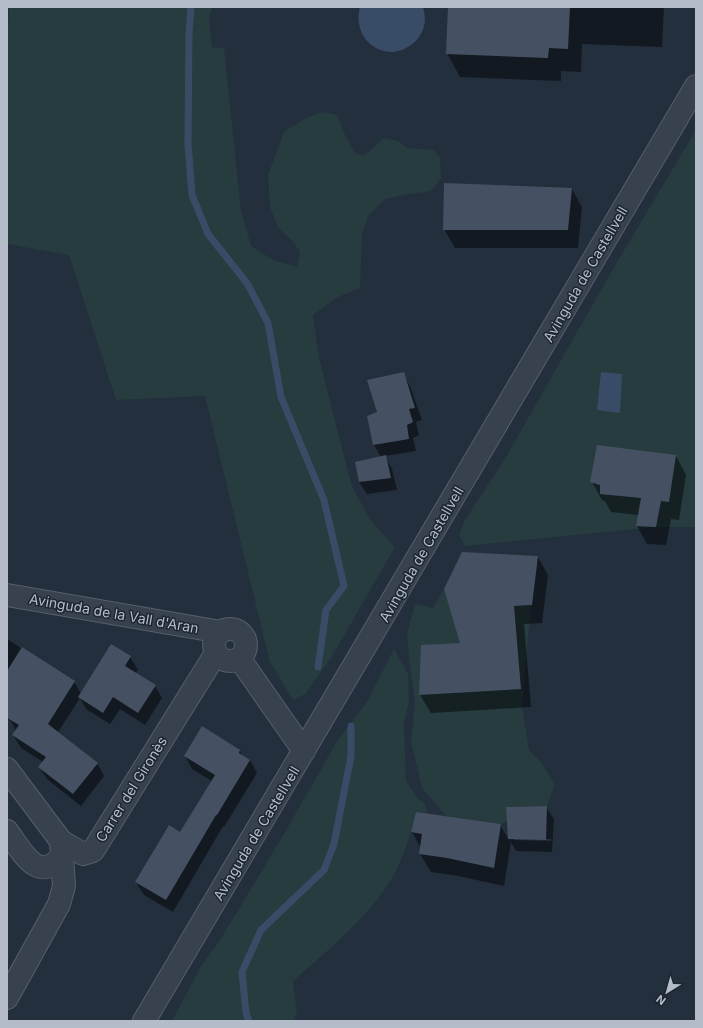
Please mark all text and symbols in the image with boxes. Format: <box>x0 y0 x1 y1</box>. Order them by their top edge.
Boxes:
street label: Avinguda de Castellvell <box>539 203 631 345</box>
street label: Avinguda de Castellvell <box>375 483 467 625</box>
street label: Avinguda de la Vall d'Aran <box>28 590 200 636</box>
street label: Carrer del Gironès <box>92 733 170 845</box>
street label: Avinguda de Castellvell <box>209 763 303 903</box>
north arrow <box>647 972 687 1012</box>
text: N <box>653 992 669 1008</box>

